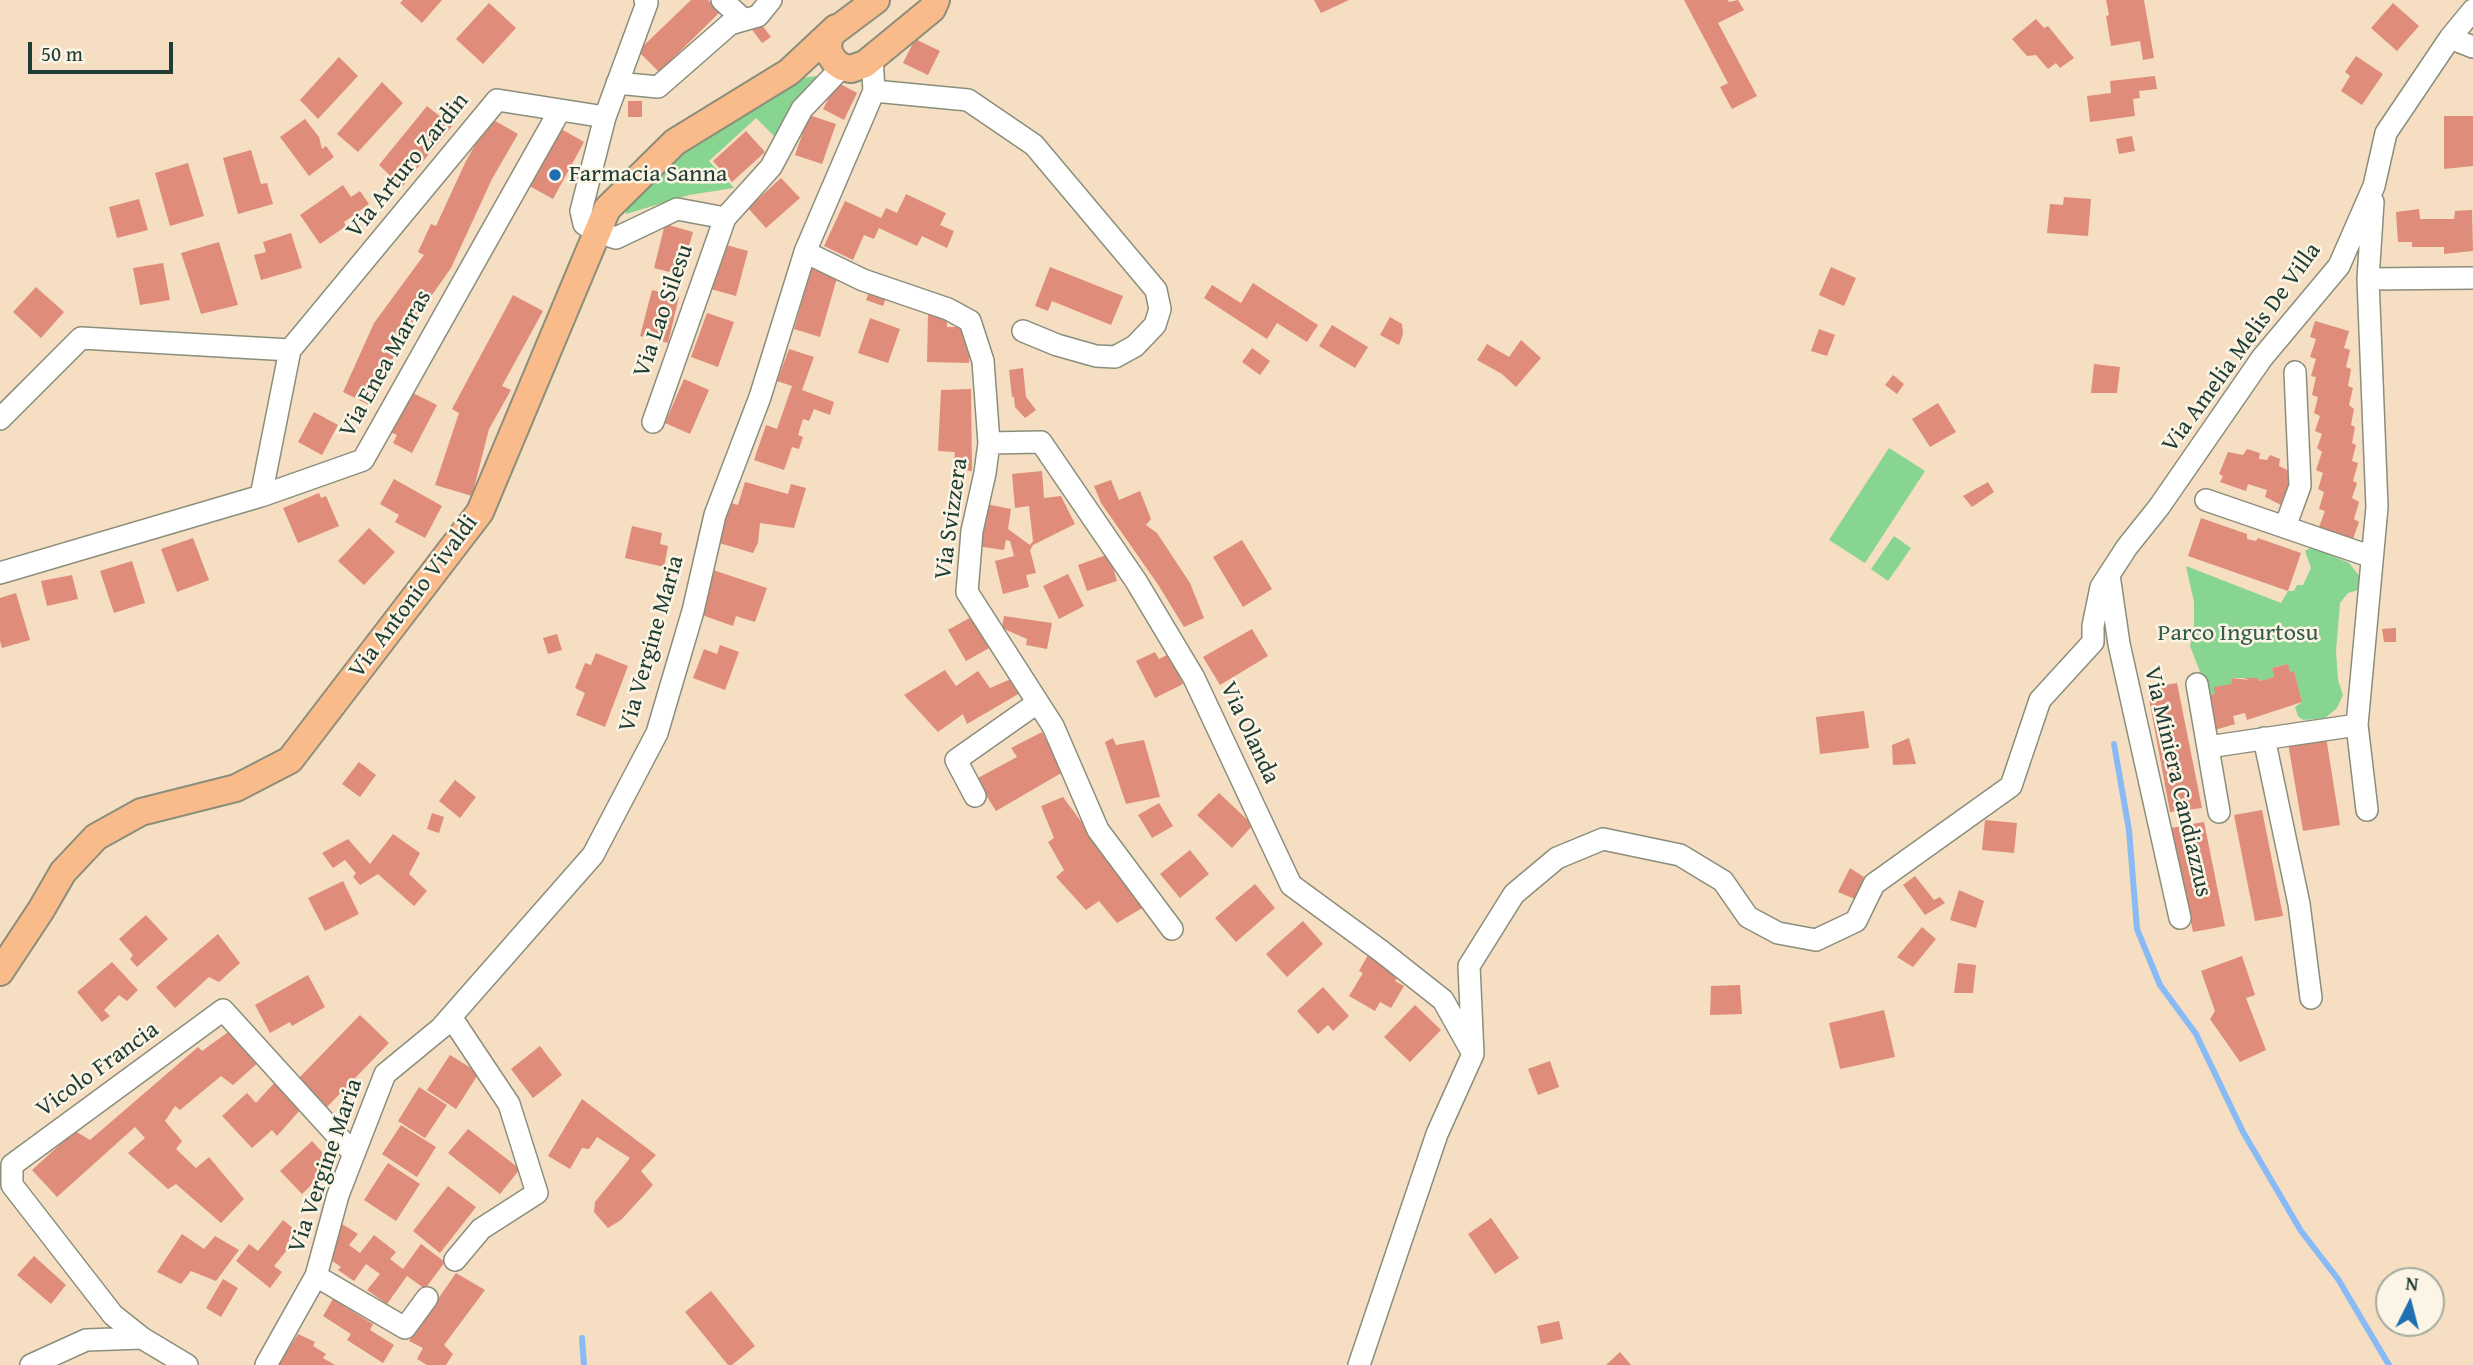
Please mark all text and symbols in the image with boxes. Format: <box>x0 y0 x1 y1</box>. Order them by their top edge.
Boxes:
scale bar <box>32 28 177 72</box>
text: 50 m <box>41 38 83 69</box>
street label: Via Arturo Zardin <box>341 87 475 245</box>
place label: Farmacia Sanna <box>569 161 727 189</box>
marker: Farmacia Sanna <box>547 167 563 183</box>
street label: Via Amelia Melis De Villa <box>2156 238 2328 458</box>
street label: Via Lao Silesu <box>628 241 700 381</box>
street label: Via Enea Marras <box>334 285 438 443</box>
street label: Via Svizzera <box>929 456 975 582</box>
street label: Via Antonio Vivaldi <box>343 510 485 684</box>
street label: Via Vergine Maria <box>613 552 691 736</box>
park label: Parco Ingurtosu <box>2158 620 2318 648</box>
street label: Via Miniera Candiazzus <box>2136 664 2218 900</box>
street label: Via Olanda <box>1213 677 1285 789</box>
street label: Vicolo Francia <box>31 1016 165 1124</box>
street label: Via Vergine Maria <box>283 1075 369 1257</box>
north arrow <box>2375 1267 2445 1337</box>
text: N <box>2404 1269 2420 1298</box>

